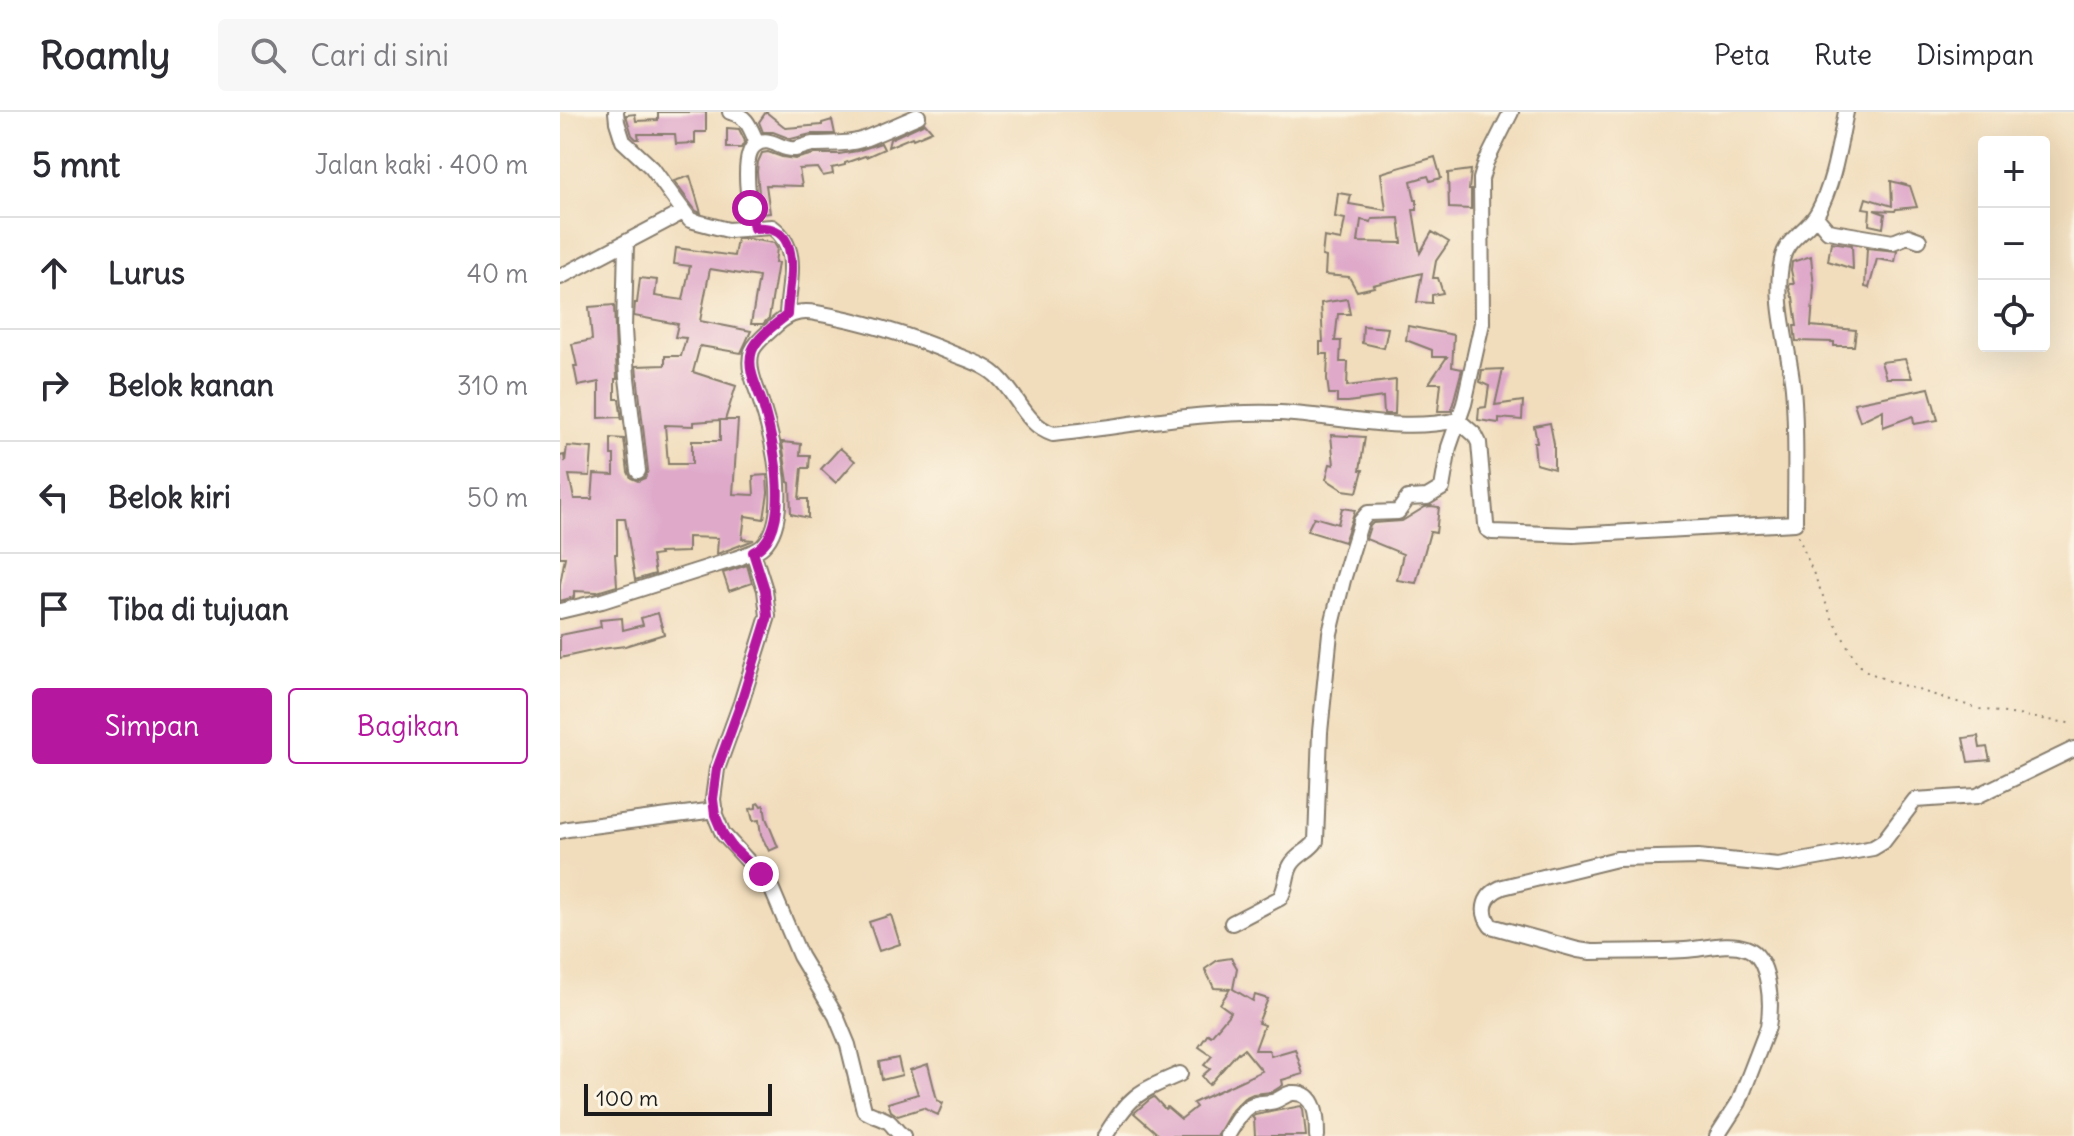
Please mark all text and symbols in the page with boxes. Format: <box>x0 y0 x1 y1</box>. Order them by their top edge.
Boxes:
search box <box>218 19 778 91</box>
text: Roamly <box>40 32 170 79</box>
icon: search <box>246 33 290 77</box>
text: Cari di sini <box>310 36 449 74</box>
text: Peta <box>1714 37 1770 73</box>
text: Rute <box>1814 37 1872 73</box>
text: Disimpan <box>1916 37 2034 73</box>
map controls <box>1978 136 2050 352</box>
button: + <box>1978 136 2050 208</box>
text: 5 mnt <box>32 143 120 186</box>
text: Jalan kaki · 400 m <box>315 148 528 181</box>
route start <box>732 190 768 226</box>
button: − <box>1978 208 2050 280</box>
icon: ahead <box>32 251 76 295</box>
text: Lurus <box>108 254 185 292</box>
text: 40 m <box>467 257 528 290</box>
button: locate <box>1978 280 2050 352</box>
icon: right <box>32 363 76 407</box>
text: Belok kanan <box>108 366 274 404</box>
text: 310 m <box>457 369 528 402</box>
icon: left <box>32 475 76 519</box>
text: Belok kiri <box>108 478 231 516</box>
text: 50 m <box>467 481 528 514</box>
icon: arrive <box>32 587 76 631</box>
text: Tiba di tujuan <box>108 590 289 628</box>
button: Simpan <box>32 688 272 764</box>
button: Bagikan <box>288 688 528 764</box>
route end <box>743 856 779 892</box>
scale bar <box>584 1080 772 1116</box>
text: 100 m <box>596 1084 658 1112</box>

